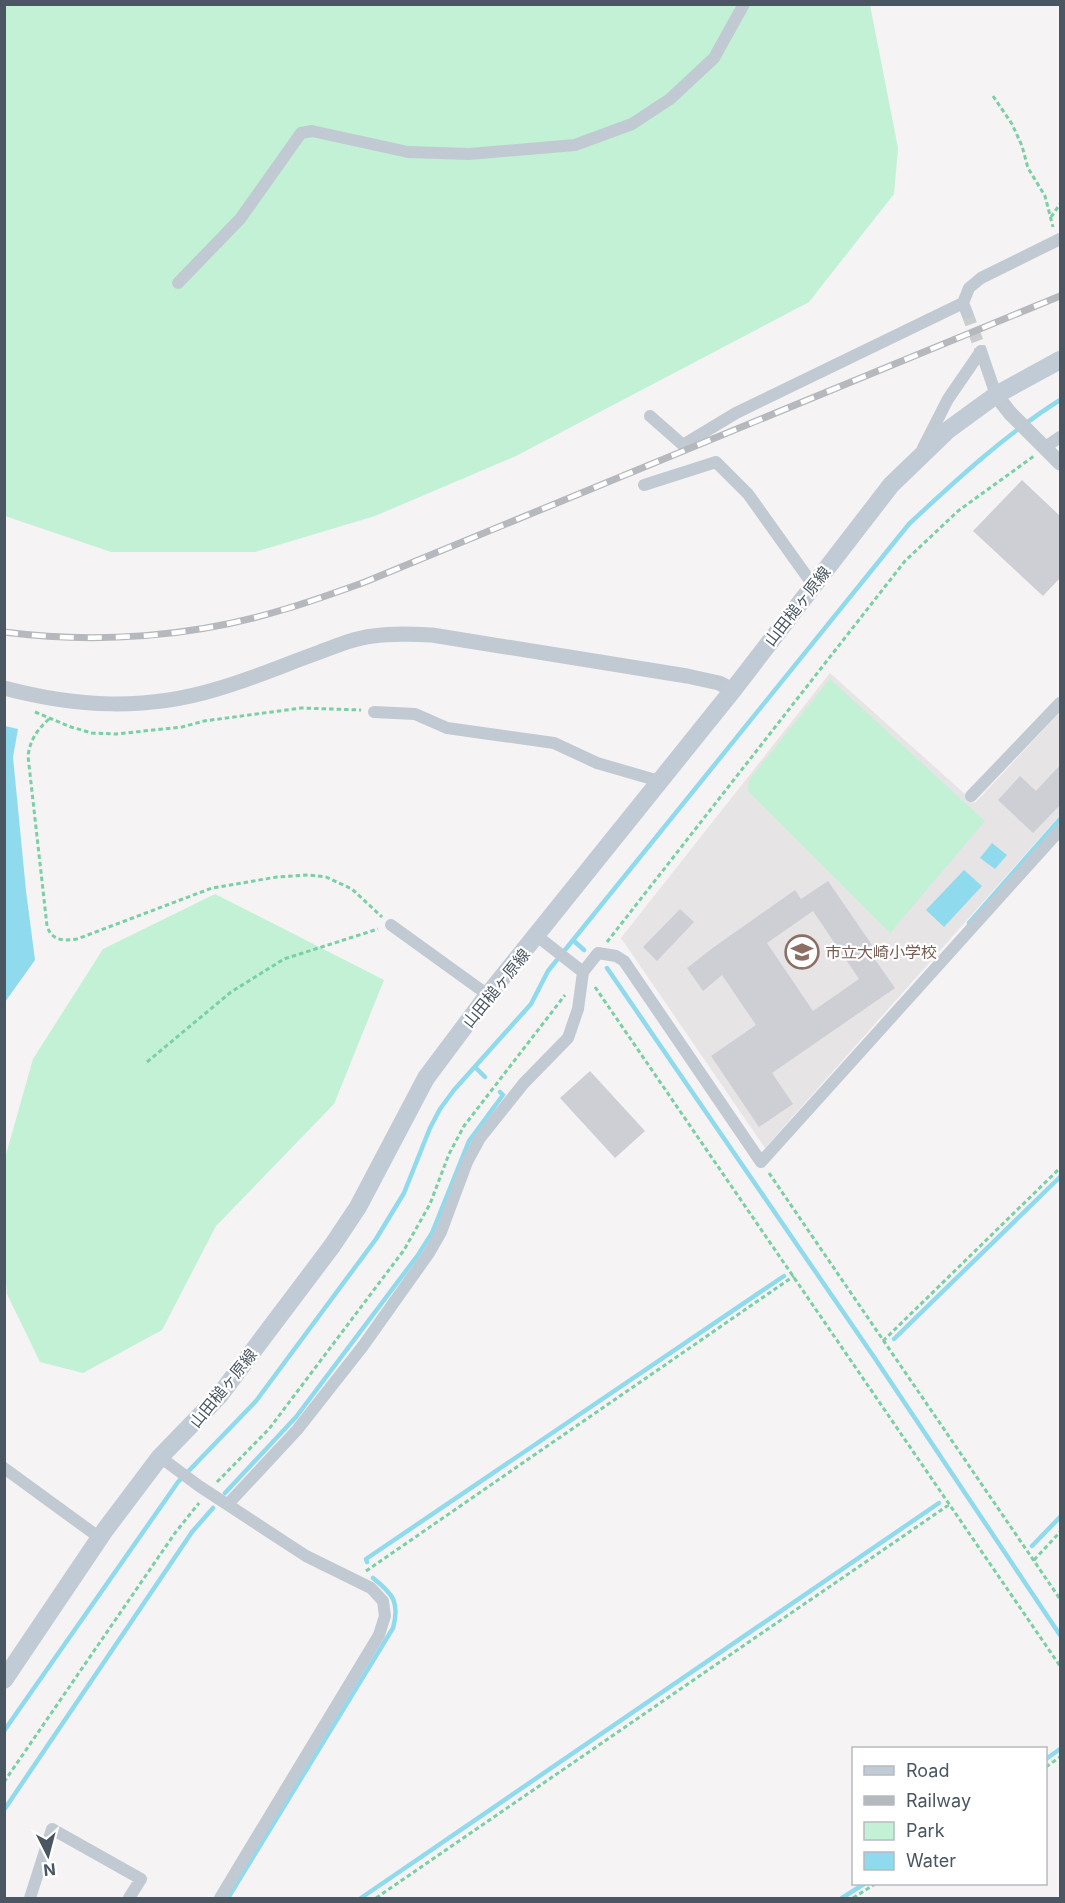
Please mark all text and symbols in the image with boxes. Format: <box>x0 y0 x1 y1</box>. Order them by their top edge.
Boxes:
street label: 山田槌ヶ原線 <box>760 562 834 650</box>
school or university icon: 市立大崎小学校 <box>784 934 820 970</box>
place label: 市立大崎小学校 <box>825 942 937 962</box>
street label: 山田槌ヶ原線 <box>458 944 534 1032</box>
street label: 山田槌ヶ原線 <box>185 1344 261 1432</box>
legend <box>852 1747 1047 1885</box>
text: Road <box>906 1760 949 1781</box>
text: Railway <box>906 1790 971 1811</box>
text: Park <box>906 1820 945 1841</box>
north arrow <box>18 1825 78 1885</box>
text: Water <box>906 1850 956 1871</box>
text: N <box>42 1859 57 1881</box>

